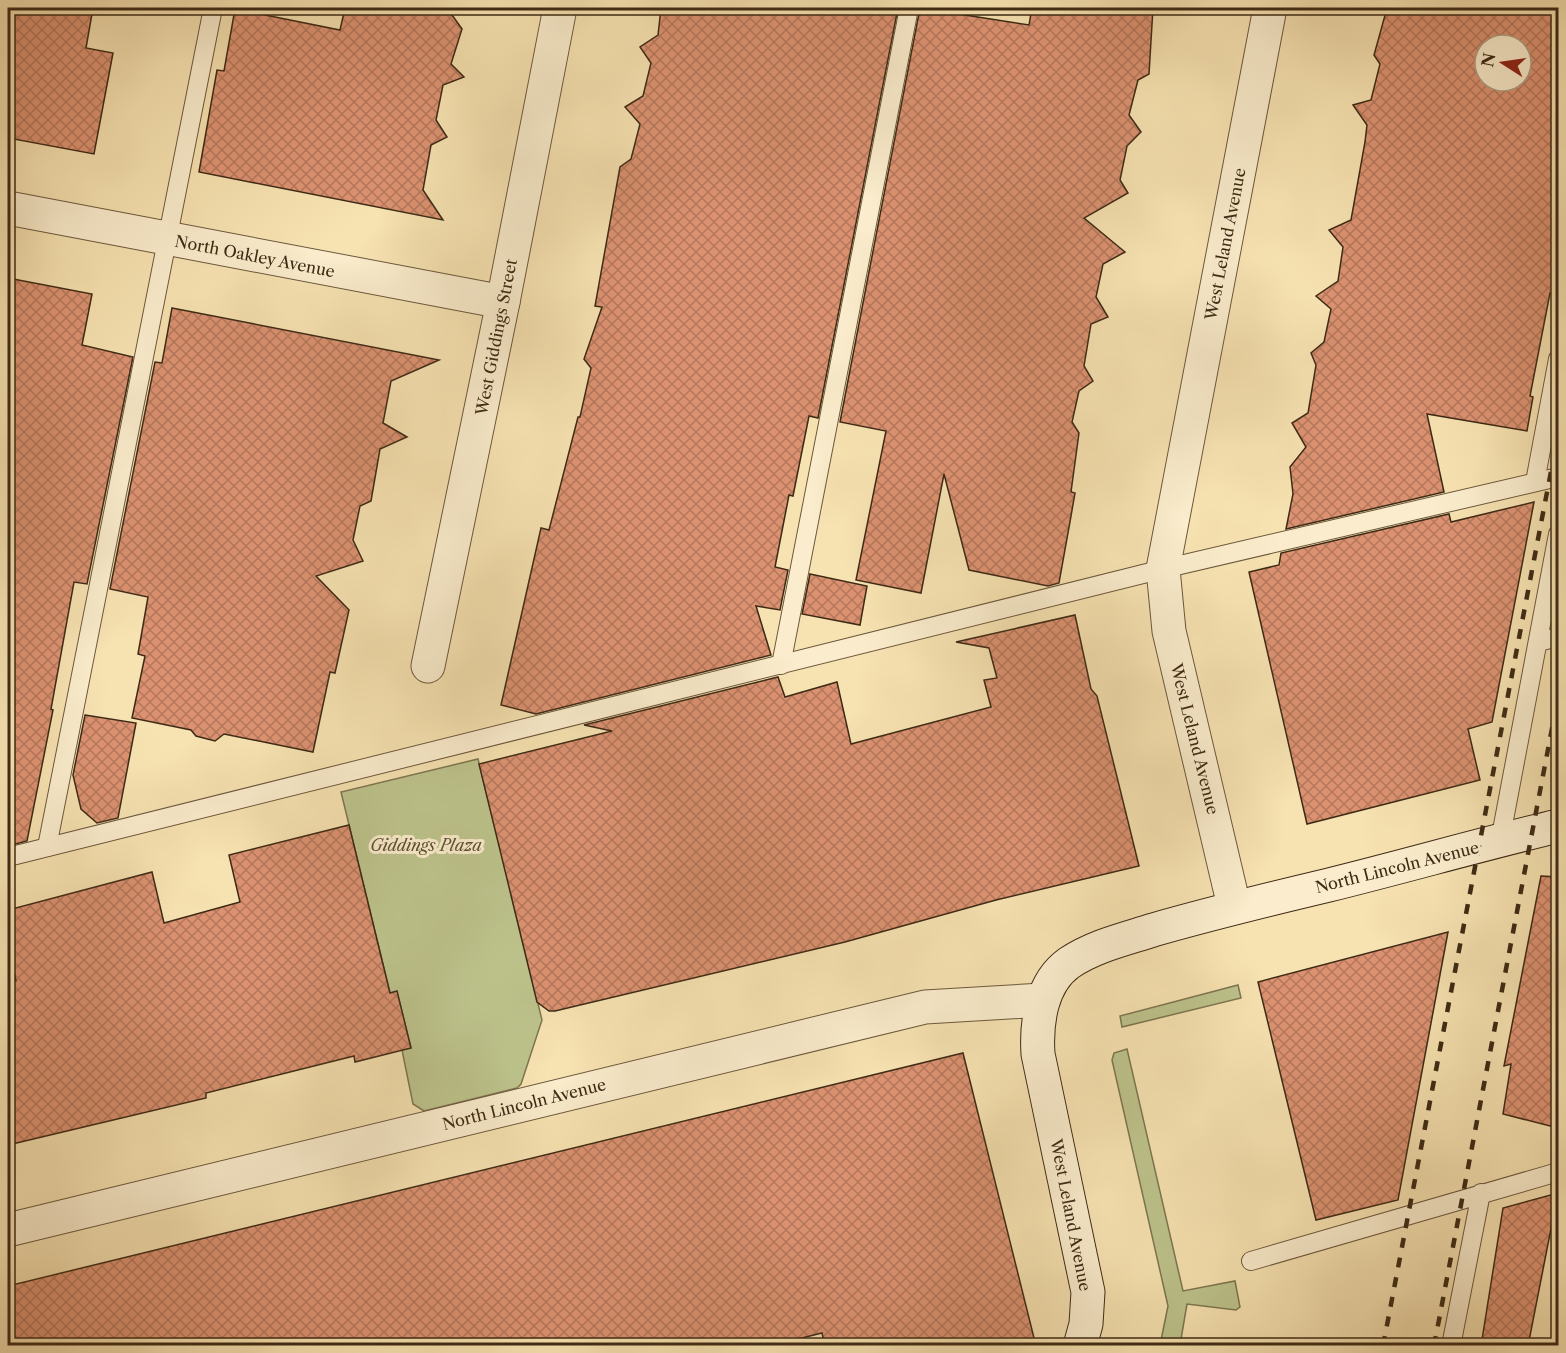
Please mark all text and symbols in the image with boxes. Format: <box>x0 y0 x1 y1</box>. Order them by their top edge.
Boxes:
north arrow <box>1473 33 1533 93</box>
text: N <box>1477 51 1500 69</box>
street label: West Leland Avenue <box>1200 166 1250 323</box>
street label: North Oakley Avenue <box>173 231 337 281</box>
street label: West Giddings Street <box>471 257 521 418</box>
street label: West Leland Avenue <box>1166 661 1223 817</box>
park label: Giddings Plaza <box>370 835 482 855</box>
street label: North Lincoln Avenue <box>1313 837 1481 897</box>
street label: North Lincoln Avenue <box>440 1074 608 1134</box>
street label: West Leland Avenue <box>1046 1136 1096 1293</box>

